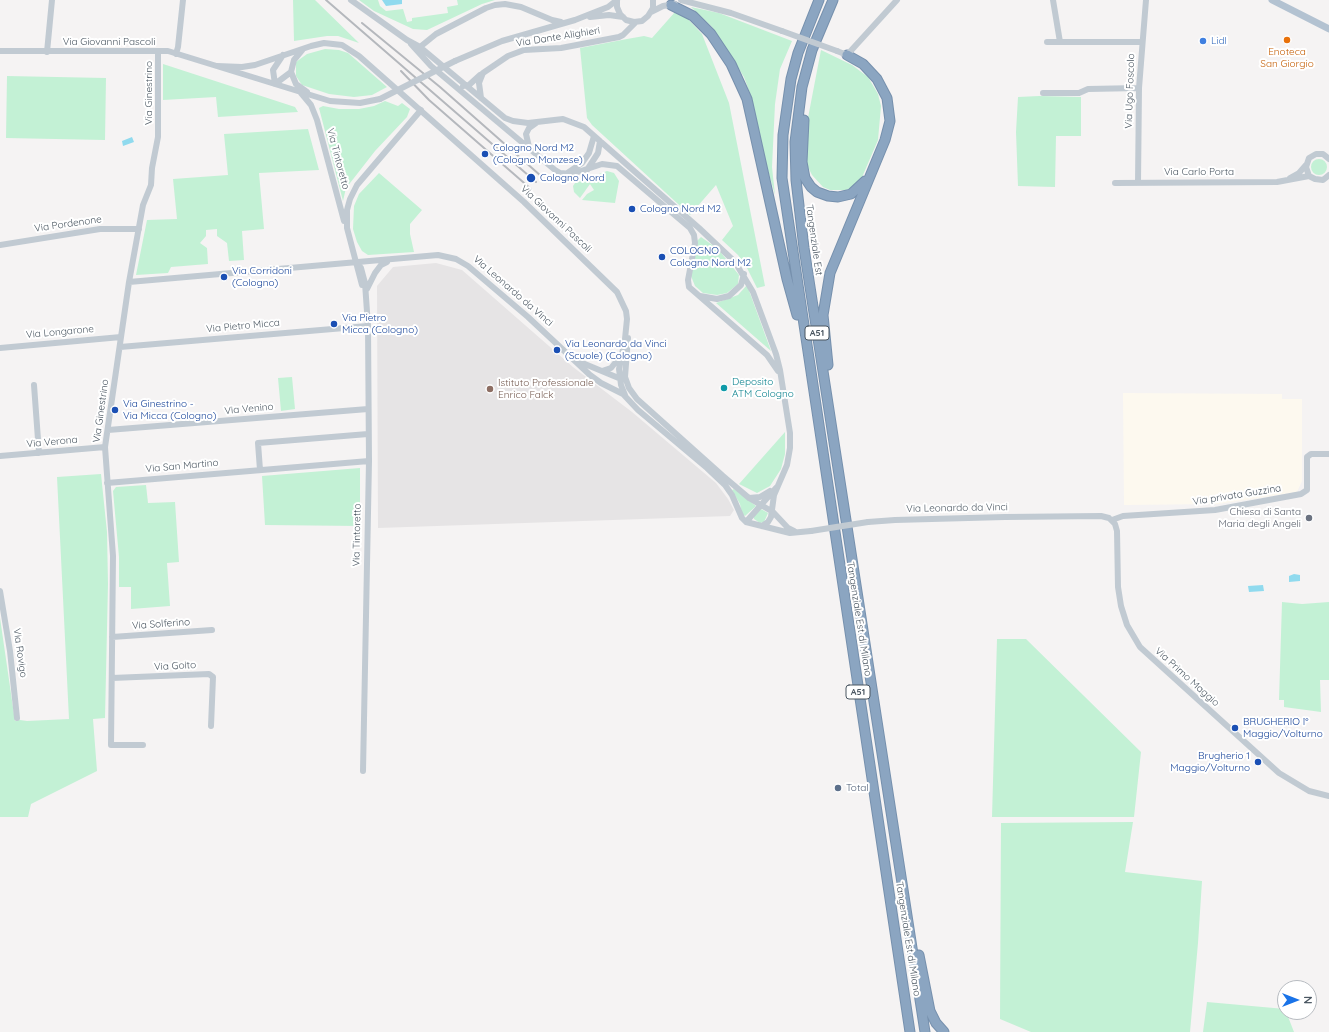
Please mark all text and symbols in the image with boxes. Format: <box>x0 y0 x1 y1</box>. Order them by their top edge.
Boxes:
street label: Via Dante Alighieri <box>515 24 601 50</box>
place label: Lidl <box>1211 35 1227 47</box>
marker: Enoteca San Giorgio <box>1282 35 1292 45</box>
street label: Via Giovanni Pascoli <box>63 36 155 48</box>
marker: Lidl <box>1198 36 1208 46</box>
place label: Enoteca San Giorgio <box>1260 46 1314 70</box>
street label: Via Ugo Foscolo <box>1123 53 1137 129</box>
street label: Via Ginestrino <box>143 61 155 125</box>
street label: Via Tintoretto <box>324 127 352 191</box>
place label: Cologno Nord M2 (Cologno Monzese) <box>493 142 583 166</box>
marker: Cologno Nord M2 (Cologno Monzese) <box>480 149 490 159</box>
street label: Via Carlo Porta <box>1164 166 1234 178</box>
marker: Cologno Nord <box>525 172 537 184</box>
place label: Cologno Nord <box>540 172 605 184</box>
street label: Via Giovanni Pascoli <box>518 183 594 255</box>
place label: Cologno Nord M2 <box>640 203 721 215</box>
marker: Cologno Nord M2 <box>627 204 637 214</box>
street label: Tangenziale Est <box>803 204 825 276</box>
street label: Via Pordenone <box>33 213 103 235</box>
place label: COLOGNO Cologno Nord M2 <box>670 245 751 268</box>
marker: COLOGNO Cologno Nord M2 <box>657 252 667 262</box>
street label: Via Leonardo da Vinci <box>471 253 555 329</box>
place label: Via Corridoni (Cologno) <box>232 265 292 288</box>
marker: Via Corridoni (Cologno) <box>219 272 229 282</box>
place label: Via Pietro Micca (Cologno) <box>342 312 418 336</box>
street label: Via Pietro Micca <box>206 317 280 335</box>
marker: Via Pietro Micca (Cologno) <box>329 319 339 329</box>
street label: Via Longarone <box>26 323 94 341</box>
road number: A51 <box>805 326 829 340</box>
place label: Via Leonardo da Vinci (Scuole) (Cologno) <box>565 338 667 362</box>
marker: Via Leonardo da Vinci (Scuole) (Cologno) <box>552 345 562 355</box>
place label: Deposito ATM Cologno <box>732 376 794 400</box>
place label: Istituto Professionale Enrico Falck <box>498 377 594 400</box>
street label: Via Ginestrino <box>91 378 111 444</box>
marker: Deposito ATM Cologno <box>719 383 729 393</box>
marker: Istituto Professionale Enrico Falck <box>485 384 495 394</box>
place label: Via Ginestrino - Via Micca (Cologno) <box>123 398 216 422</box>
street label: Via Venino <box>224 401 274 417</box>
marker: Via Ginestrino - Via Micca (Cologno) <box>110 405 120 415</box>
street label: Via Verona <box>26 434 78 450</box>
street label: Via San Martino <box>145 457 219 475</box>
street label: Via privata Guzzina <box>1192 482 1282 508</box>
street label: Via Leonardo da Vinci <box>906 501 1008 515</box>
street label: Via Tintoretto <box>350 503 364 567</box>
place label: Chiesa di Santa Maria degli Angeli <box>1218 506 1301 530</box>
marker: Chiesa di Santa Maria degli Angeli <box>1304 513 1314 523</box>
street label: Tangenziale Est di Milano <box>844 561 874 677</box>
street label: Via Solferino <box>132 616 190 632</box>
street label: Via Rovigo <box>11 628 29 678</box>
street label: Via Primo Maggio <box>1152 645 1222 709</box>
street label: Via Goito <box>154 659 196 673</box>
road number: A51 <box>846 685 870 699</box>
place label: BRUGHERIO I° Maggio/Volturno <box>1243 716 1323 740</box>
marker: BRUGHERIO I° Maggio/Volturno <box>1230 723 1240 733</box>
place label: Brugherio 1 Maggio/Volturno <box>1170 750 1250 774</box>
marker: Brugherio 1 Maggio/Volturno <box>1253 757 1263 767</box>
place label: Total <box>846 782 869 794</box>
marker: Total <box>833 783 843 793</box>
street label: Tangenziale Est di Milano <box>893 881 923 997</box>
north arrow <box>1277 980 1317 1020</box>
text: N <box>1301 996 1315 1004</box>

